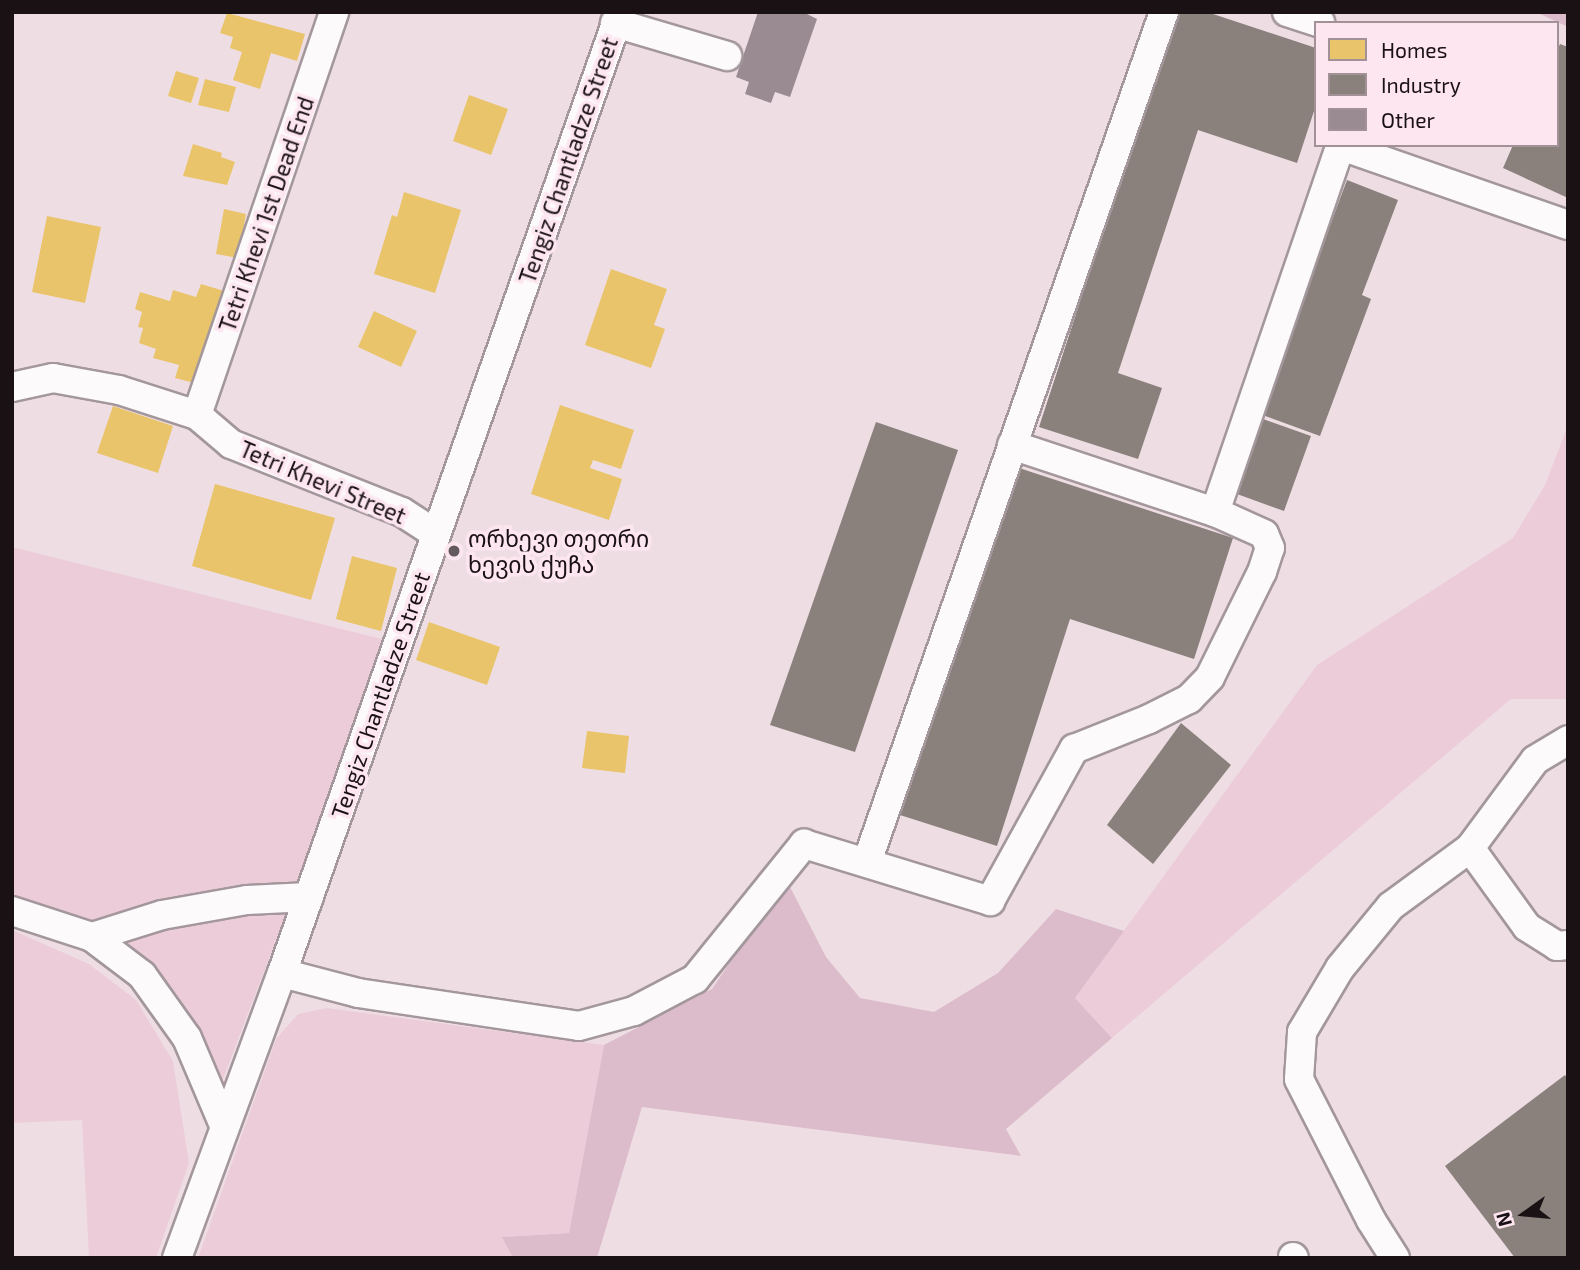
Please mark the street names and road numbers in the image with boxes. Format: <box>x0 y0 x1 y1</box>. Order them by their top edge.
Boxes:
street label: Tengiz Chantladze Street <box>513 33 623 287</box>
street label: Tetri Khevi 1st Dead End <box>213 93 319 335</box>
street label: Tetri Khevi Street <box>236 434 410 530</box>
street label: Tengiz Chantladze Street <box>325 568 435 822</box>

